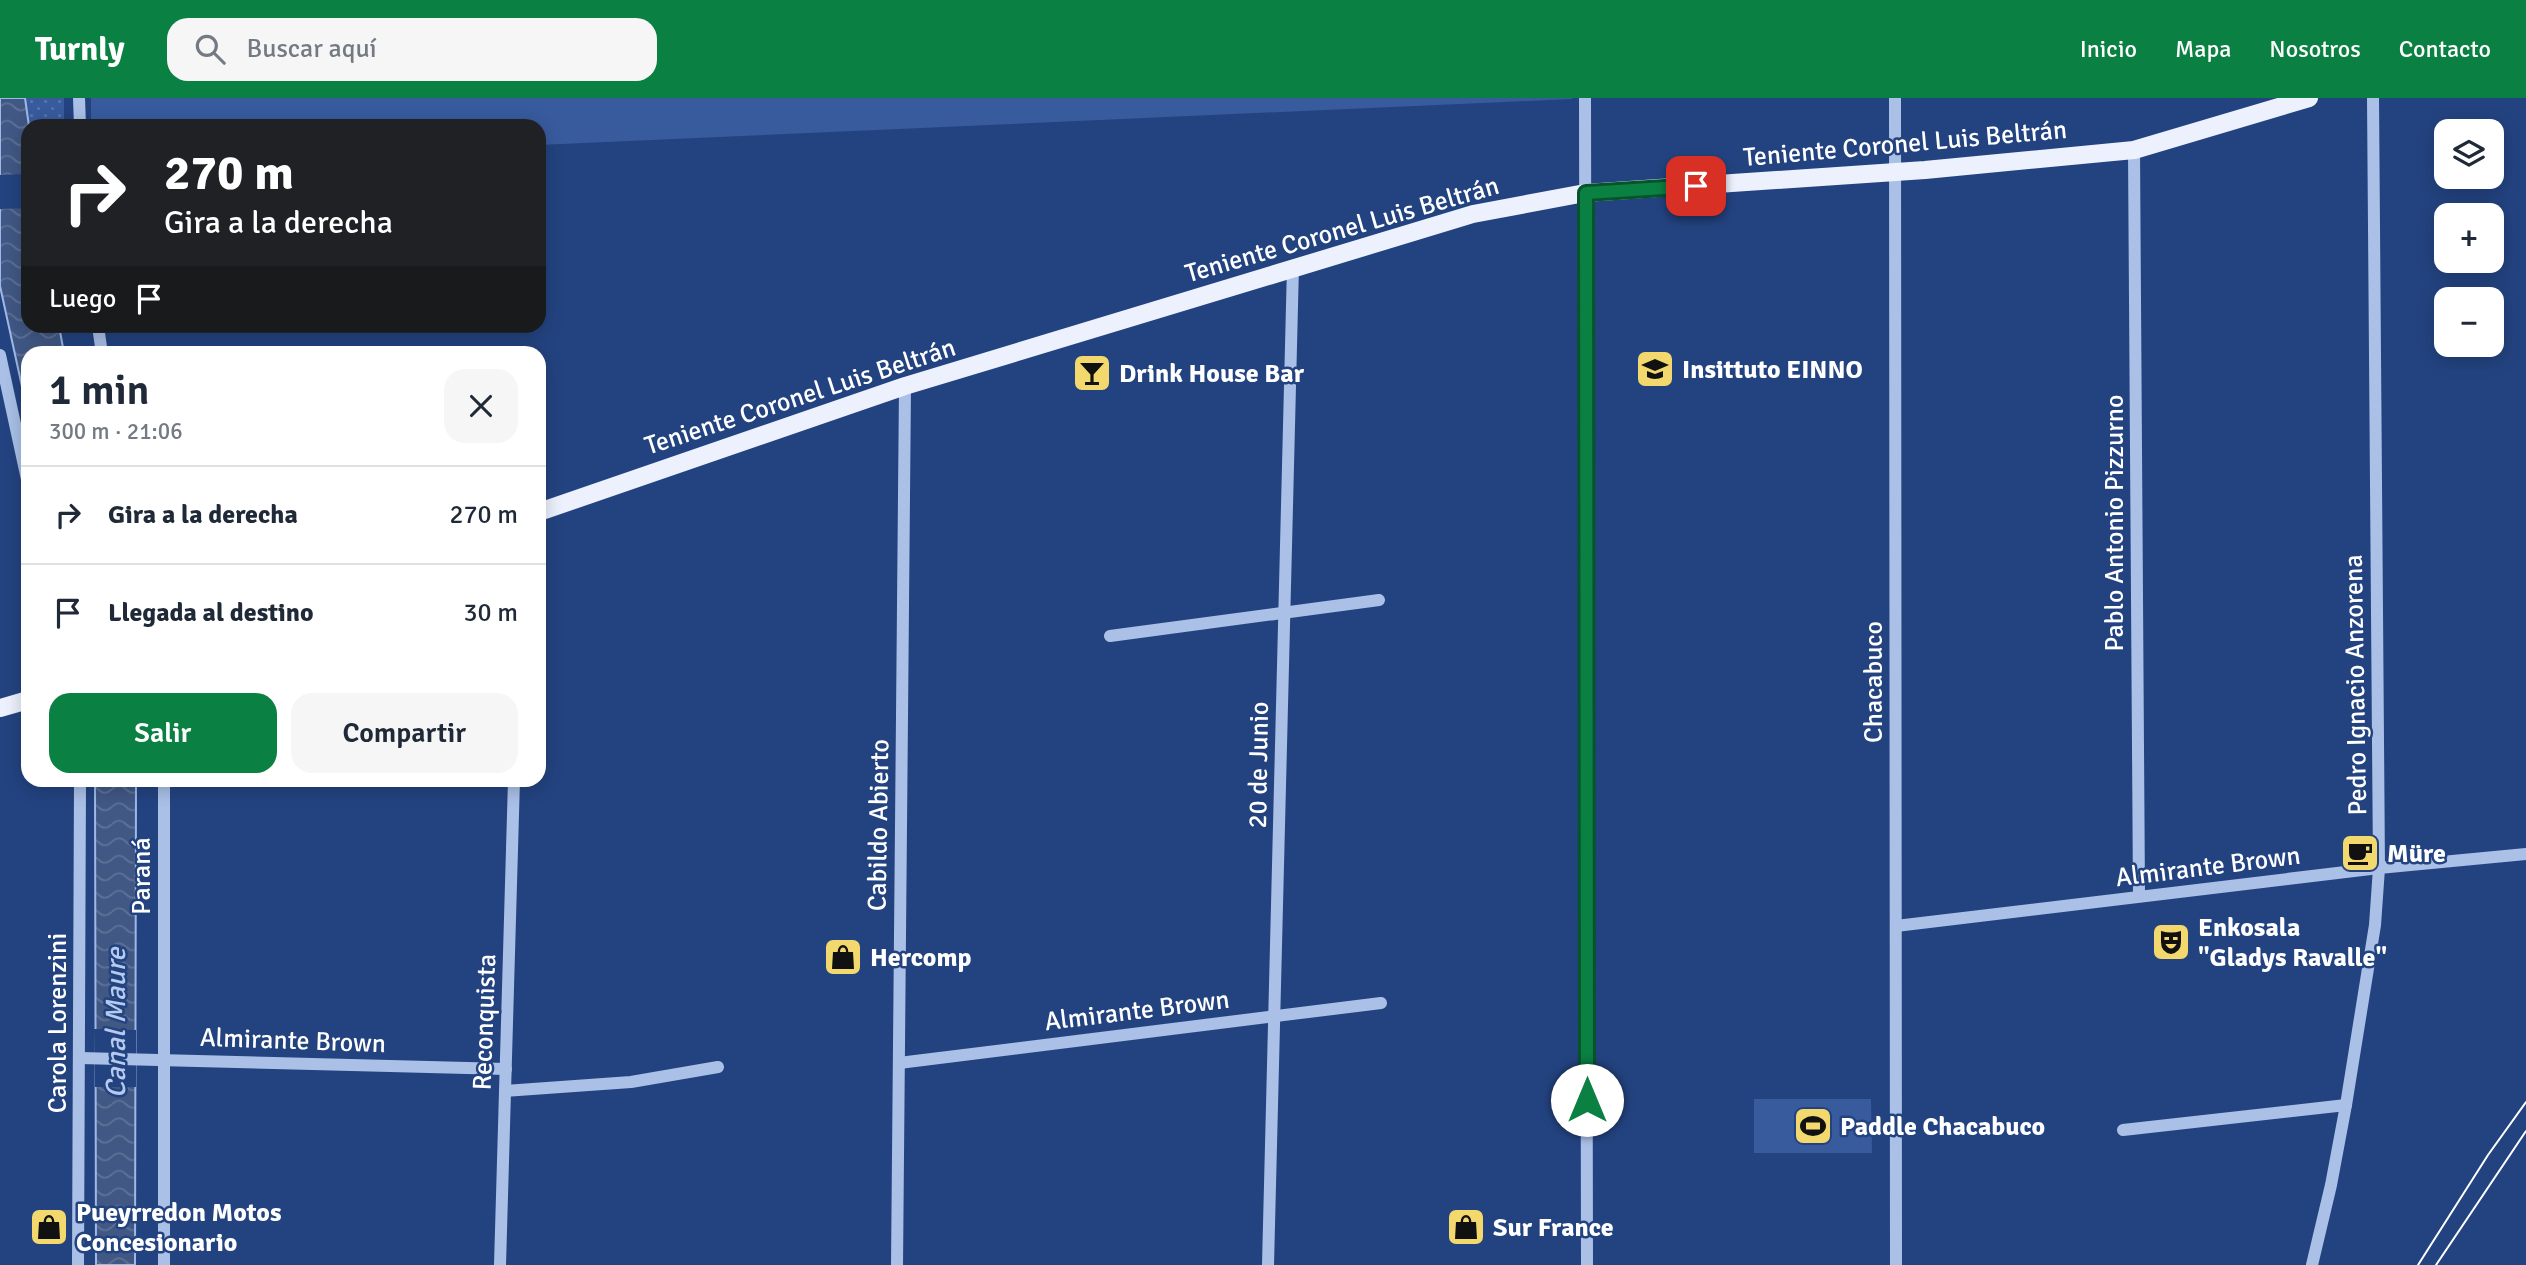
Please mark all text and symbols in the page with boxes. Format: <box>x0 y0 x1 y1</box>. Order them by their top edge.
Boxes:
search box <box>167 18 657 81</box>
text: Turnly <box>35 29 125 70</box>
icon: search <box>191 30 229 68</box>
text: Buscar aquí <box>247 33 377 65</box>
text: Inicio <box>2080 34 2137 64</box>
text: Mapa <box>2175 34 2231 64</box>
text: Nosotros <box>2269 34 2361 64</box>
text: Contacto <box>2399 34 2491 64</box>
street label: Teniente Coronel Luis Beltrán <box>1742 114 2068 174</box>
map controls <box>2434 119 2504 357</box>
button: layers <box>2434 119 2504 189</box>
text: 270 m <box>164 143 294 203</box>
icon: right <box>49 147 140 238</box>
pin <box>1666 156 1726 216</box>
icon: arrive <box>1677 167 1715 205</box>
street label: Teniente Coronel Luis Beltrán <box>1182 170 1503 290</box>
text: Gira a la derecha <box>164 203 393 242</box>
button: + <box>2434 203 2504 273</box>
icon: arrive <box>130 280 168 318</box>
text: Luego <box>49 283 116 315</box>
button: − <box>2434 287 2504 357</box>
street label: Teniente Coronel Luis Beltrán <box>641 332 960 462</box>
school or university icon: Insittuto EINNO <box>1634 348 1676 390</box>
bar icon: Drink House Bar <box>1071 352 1113 394</box>
place label: Insittuto EINNO <box>1682 354 1863 386</box>
place label: Drink House Bar <box>1119 358 1305 390</box>
text: 1 min <box>49 365 150 416</box>
button: close <box>444 369 518 443</box>
street label: Pablo Antonio Pizzurno <box>2099 394 2131 652</box>
text: 300 m · 21:06 <box>49 417 183 446</box>
icon: right <box>49 496 87 534</box>
text: Gira a la derecha <box>108 499 298 531</box>
text: 270 m <box>449 499 518 531</box>
street label: Pedro Ignacio Anzorena <box>2338 554 2374 816</box>
icon: arrive <box>49 594 87 632</box>
text: Llegada al destino <box>108 597 314 629</box>
text: 30 m <box>463 597 518 629</box>
street label: Chacabuco <box>1858 621 1890 743</box>
button: Salir <box>49 693 277 773</box>
button: Compartir <box>291 693 518 773</box>
street label: 20 de Junio <box>1242 701 1276 829</box>
street label: Cabildo Abierto <box>862 739 896 911</box>
cafe icon: Müre <box>2339 832 2381 874</box>
street label: Paraná <box>126 837 158 915</box>
place label: Müre <box>2387 838 2446 870</box>
street label: Almirante Brown <box>2114 840 2302 894</box>
place label: Enkosala "Gladys Ravalle" <box>2198 912 2387 974</box>
theatre icon: Enkosala "Gladys Ravalle" <box>2150 921 2192 963</box>
street label: Carola Lorenzini <box>42 933 74 1113</box>
shop icon: Hercomp <box>822 936 864 978</box>
place label: Hercomp <box>870 942 971 974</box>
water label: Canal Maure <box>99 946 133 1098</box>
street label: Reconquista <box>467 953 503 1091</box>
street label: Almirante Brown <box>1043 984 1231 1038</box>
street label: Almirante Brown <box>199 1022 386 1060</box>
position arrow <box>1550 1063 1624 1137</box>
sports icon: Paddle Chacabuco <box>1792 1105 1834 1147</box>
place label: Paddle Chacabuco <box>1840 1111 2045 1143</box>
place label: Pueyrredon Motos Concesionario <box>76 1197 281 1259</box>
shop icon: Pueyrredon Motos Concesionario <box>28 1206 70 1248</box>
shop icon: Sur France <box>1445 1206 1487 1248</box>
place label: Sur France <box>1493 1212 1614 1244</box>

